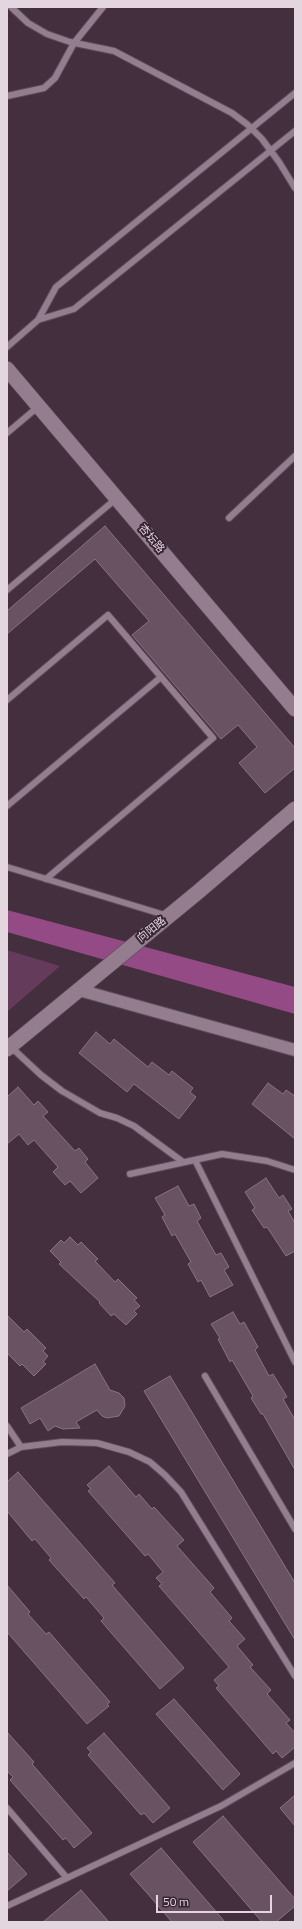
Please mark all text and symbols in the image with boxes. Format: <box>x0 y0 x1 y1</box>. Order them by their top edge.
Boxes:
street label: 杏坛路 <box>135 522 167 556</box>
street label: 向阳路 <box>135 914 169 946</box>
scale bar <box>158 1887 274 1913</box>
text: 50 m <box>163 1892 189 1911</box>

